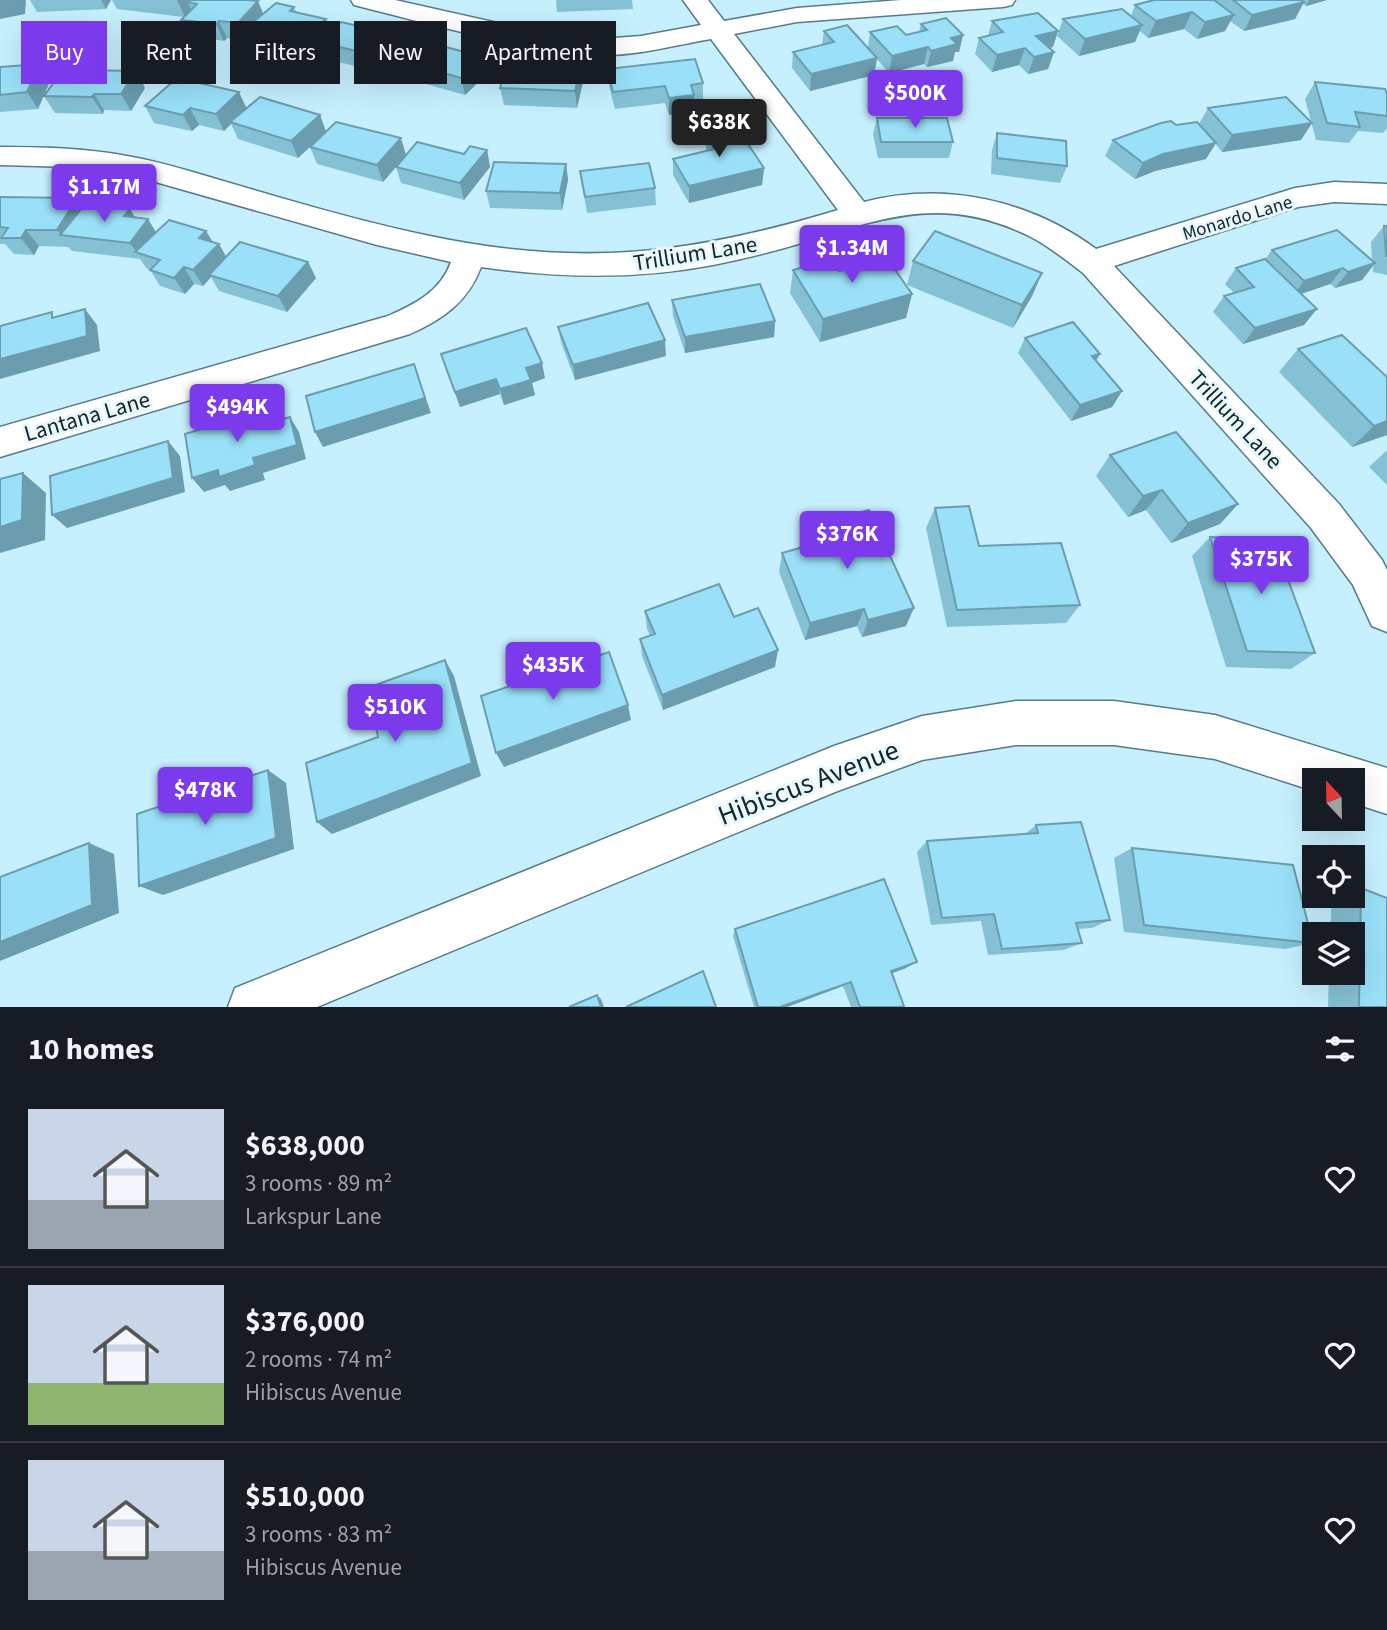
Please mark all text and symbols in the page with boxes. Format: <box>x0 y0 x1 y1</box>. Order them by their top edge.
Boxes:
chip: Buy <box>21 21 107 84</box>
chip: Rent <box>121 21 216 84</box>
chip: Filters <box>230 21 340 84</box>
chip: New <box>354 21 447 84</box>
chip: Apartment <box>461 21 616 84</box>
pin: $500K <box>866 71 964 130</box>
text: $500K <box>884 76 946 109</box>
pin: $638K <box>670 100 768 159</box>
text: $638K <box>688 105 750 138</box>
pin: $1.17M <box>47 164 161 224</box>
text: $1.17M <box>67 170 141 203</box>
street label: Monardo Lane <box>1179 189 1296 248</box>
pin: $1.34M <box>795 226 909 285</box>
street label: Trillium Lane <box>631 227 760 280</box>
text: $1.34M <box>815 231 889 264</box>
street label: Trillium Lane <box>1181 362 1290 476</box>
street label: Lantana Lane <box>20 383 154 450</box>
pin: $494K <box>188 384 286 444</box>
text: $494K <box>206 390 268 423</box>
pin: $376K <box>798 512 896 571</box>
text: $376K <box>816 517 878 550</box>
pin: $375K <box>1212 536 1310 596</box>
text: $375K <box>1230 542 1292 575</box>
pin: $435K <box>504 642 602 702</box>
text: $435K <box>522 648 584 681</box>
pin: $510K <box>346 684 444 744</box>
text: $510K <box>364 690 426 723</box>
street label: Hibiscus Avenue <box>712 730 905 836</box>
pin: $478K <box>156 768 254 827</box>
north arrow <box>1302 768 1365 831</box>
map controls <box>1302 768 1365 985</box>
text: $478K <box>174 773 236 806</box>
button: locate <box>1302 845 1365 908</box>
button: layers <box>1302 922 1365 985</box>
text: 10 homes <box>28 1028 154 1071</box>
icon: filters <box>1321 1030 1359 1068</box>
text: $638,000 <box>245 1124 365 1167</box>
icon: home <box>84 1137 168 1221</box>
icon: heart <box>1321 1160 1359 1198</box>
text: 3 rooms · 89 m² <box>245 1167 392 1200</box>
text: Larkspur Lane <box>245 1200 381 1233</box>
text: $376,000 <box>245 1300 365 1343</box>
icon: home <box>84 1313 168 1397</box>
icon: heart <box>1321 1336 1359 1374</box>
text: 2 rooms · 74 m² <box>245 1343 392 1376</box>
text: Hibiscus Avenue <box>245 1376 402 1409</box>
text: $510,000 <box>245 1475 365 1518</box>
icon: home <box>84 1488 168 1572</box>
icon: heart <box>1321 1511 1359 1549</box>
text: 3 rooms · 83 m² <box>245 1518 392 1551</box>
text: Hibiscus Avenue <box>245 1551 402 1584</box>

